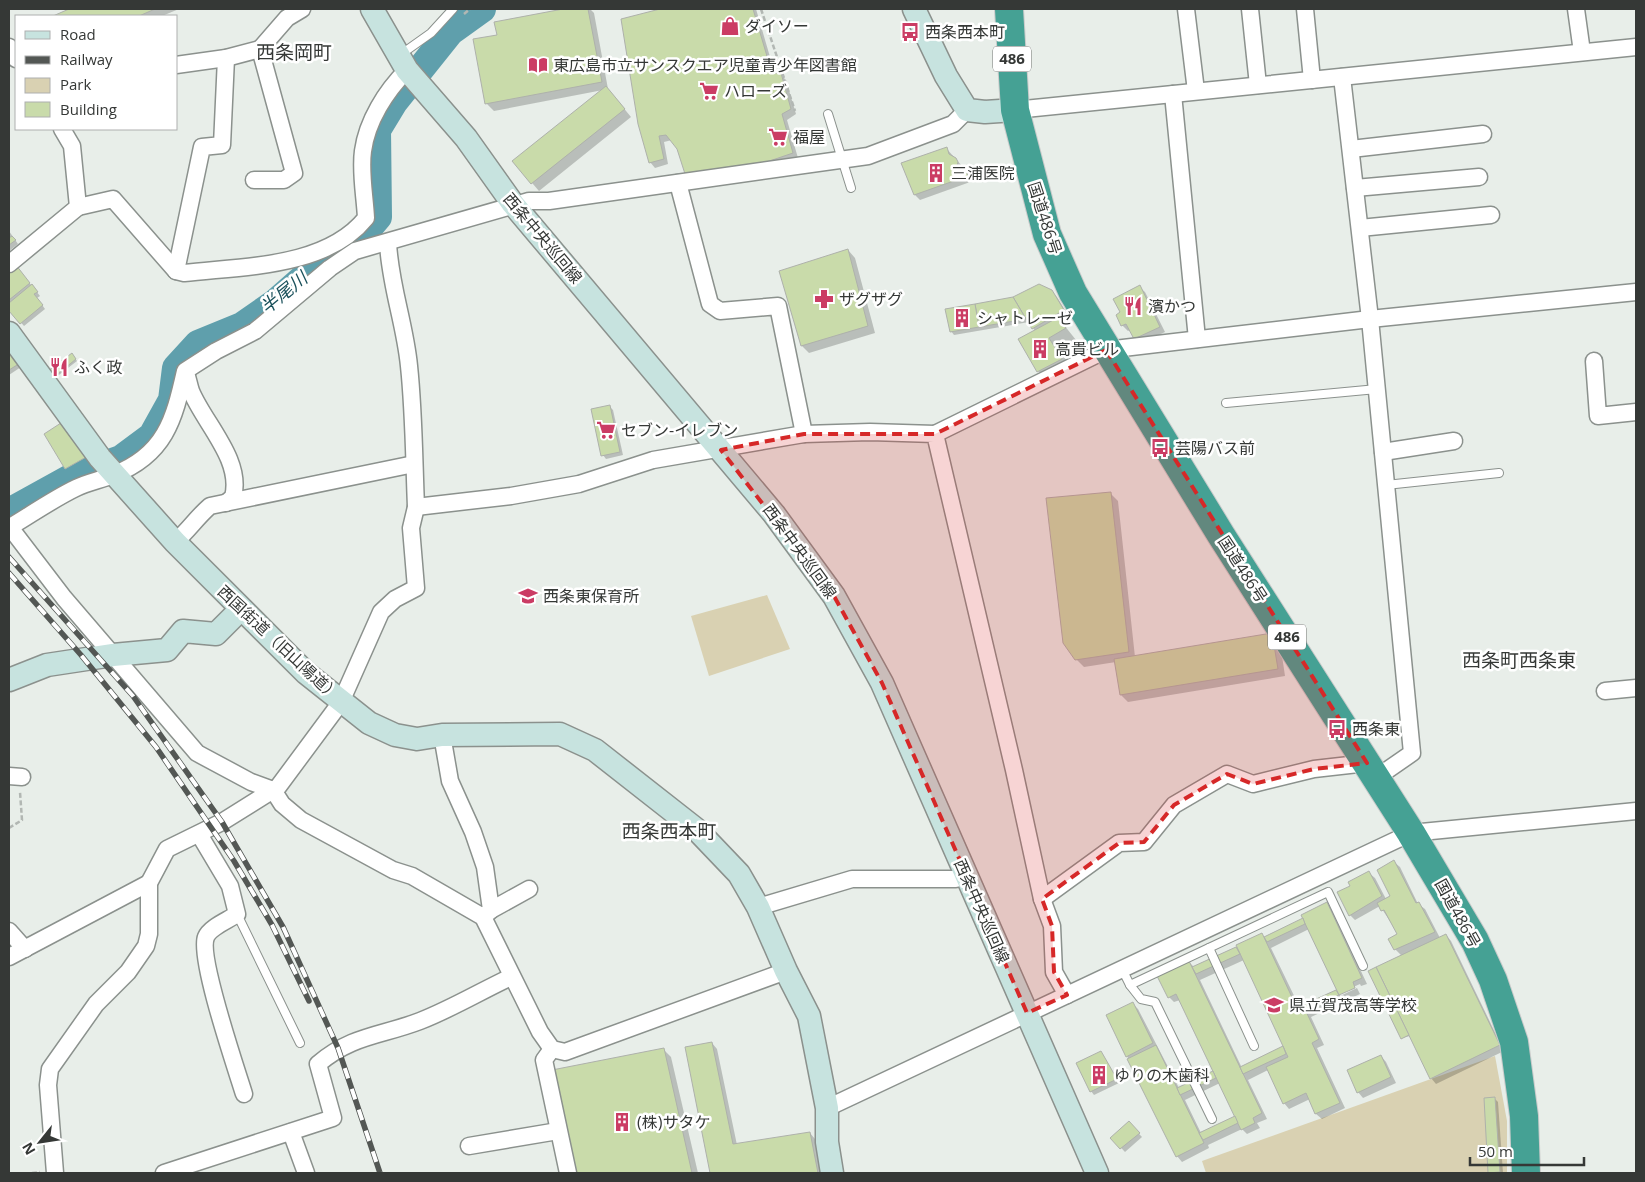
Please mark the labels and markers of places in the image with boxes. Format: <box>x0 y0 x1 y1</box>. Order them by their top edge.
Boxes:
shop icon: ダイソー <box>719 15 741 37</box>
place label: ダイソー <box>745 15 809 37</box>
bus stop icon: 西条西本町 <box>899 21 921 43</box>
place label: 西条西本町 <box>925 21 1005 43</box>
library icon: 東広島市立サンスクエア児童青少年図書館 <box>527 54 549 76</box>
place label: 東広島市立サンスクエア児童青少年図書館 <box>553 54 857 76</box>
supermarket icon: ハローズ <box>698 80 720 102</box>
place label: ハローズ <box>724 80 787 102</box>
supermarket icon: 福屋 <box>767 126 789 148</box>
place label: 福屋 <box>793 126 825 148</box>
building icon: 三浦医院 <box>925 162 947 184</box>
place label: 三浦医院 <box>951 162 1015 184</box>
pharmacy icon: ザグザグ <box>813 288 835 310</box>
place label: ザグザグ <box>839 288 903 310</box>
restaurant icon: 濱かつ <box>1122 295 1144 317</box>
place label: 濱かつ <box>1148 295 1196 317</box>
building icon: シャトレーゼ <box>951 307 973 329</box>
place label: シャトレーゼ <box>977 307 1073 329</box>
building icon: 高貴ビル <box>1029 338 1051 360</box>
place label: 高貴ビル <box>1055 338 1119 360</box>
restaurant icon: ふく政 <box>48 356 70 378</box>
place label: ふく政 <box>74 356 122 378</box>
supermarket icon: セブン-イレブン <box>595 419 617 441</box>
place label: セブン-イレブン <box>621 419 738 441</box>
bus stop icon: 芸陽バス前 <box>1149 437 1171 459</box>
place label: 芸陽バス前 <box>1175 437 1255 459</box>
school or university icon: 西条東保育所 <box>517 585 539 607</box>
place label: 西条東保育所 <box>543 585 639 607</box>
bus stop icon: 西条東 <box>1326 718 1348 740</box>
place label: 西条東 <box>1352 718 1400 740</box>
school or university icon: 県立賀茂高等学校 <box>1263 994 1285 1016</box>
place label: 県立賀茂高等学校 <box>1289 994 1417 1016</box>
building icon: ゆりの木歯科 <box>1088 1064 1110 1086</box>
place label: ゆりの木歯科 <box>1114 1064 1210 1086</box>
building icon: (株)サタケ <box>611 1111 633 1133</box>
place label: (株)サタケ <box>637 1111 710 1133</box>

